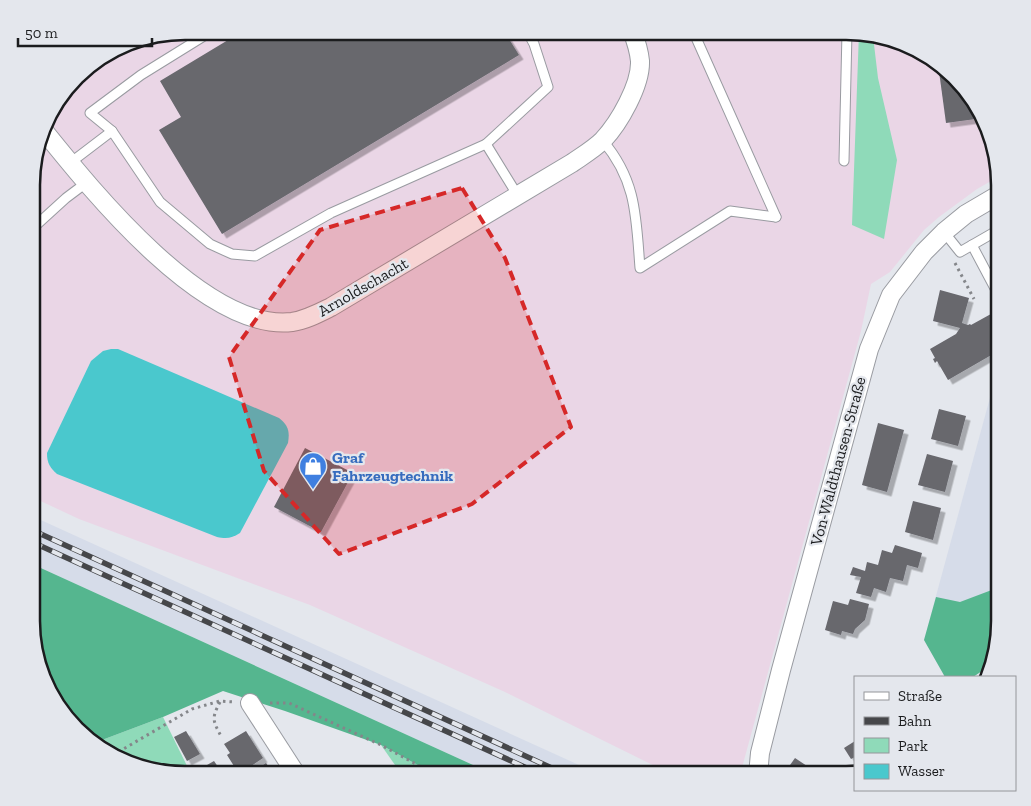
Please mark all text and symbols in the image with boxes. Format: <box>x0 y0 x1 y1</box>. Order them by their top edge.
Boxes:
scale bar <box>18 15 151 47</box>
text: 50 m <box>25 24 58 42</box>
street label: Arnoldschacht <box>315 254 411 320</box>
street label: Von-Waldthausen-Straße <box>806 375 870 548</box>
place label: Graf Fahrzeugtechnik <box>332 448 453 485</box>
shop icon: Graf Fahrzeugtechnik <box>298 451 328 490</box>
legend <box>854 676 1016 791</box>
text: Straße <box>898 687 942 705</box>
text: Bahn <box>898 712 932 730</box>
text: Park <box>898 737 928 755</box>
text: Wasser <box>898 762 945 780</box>

